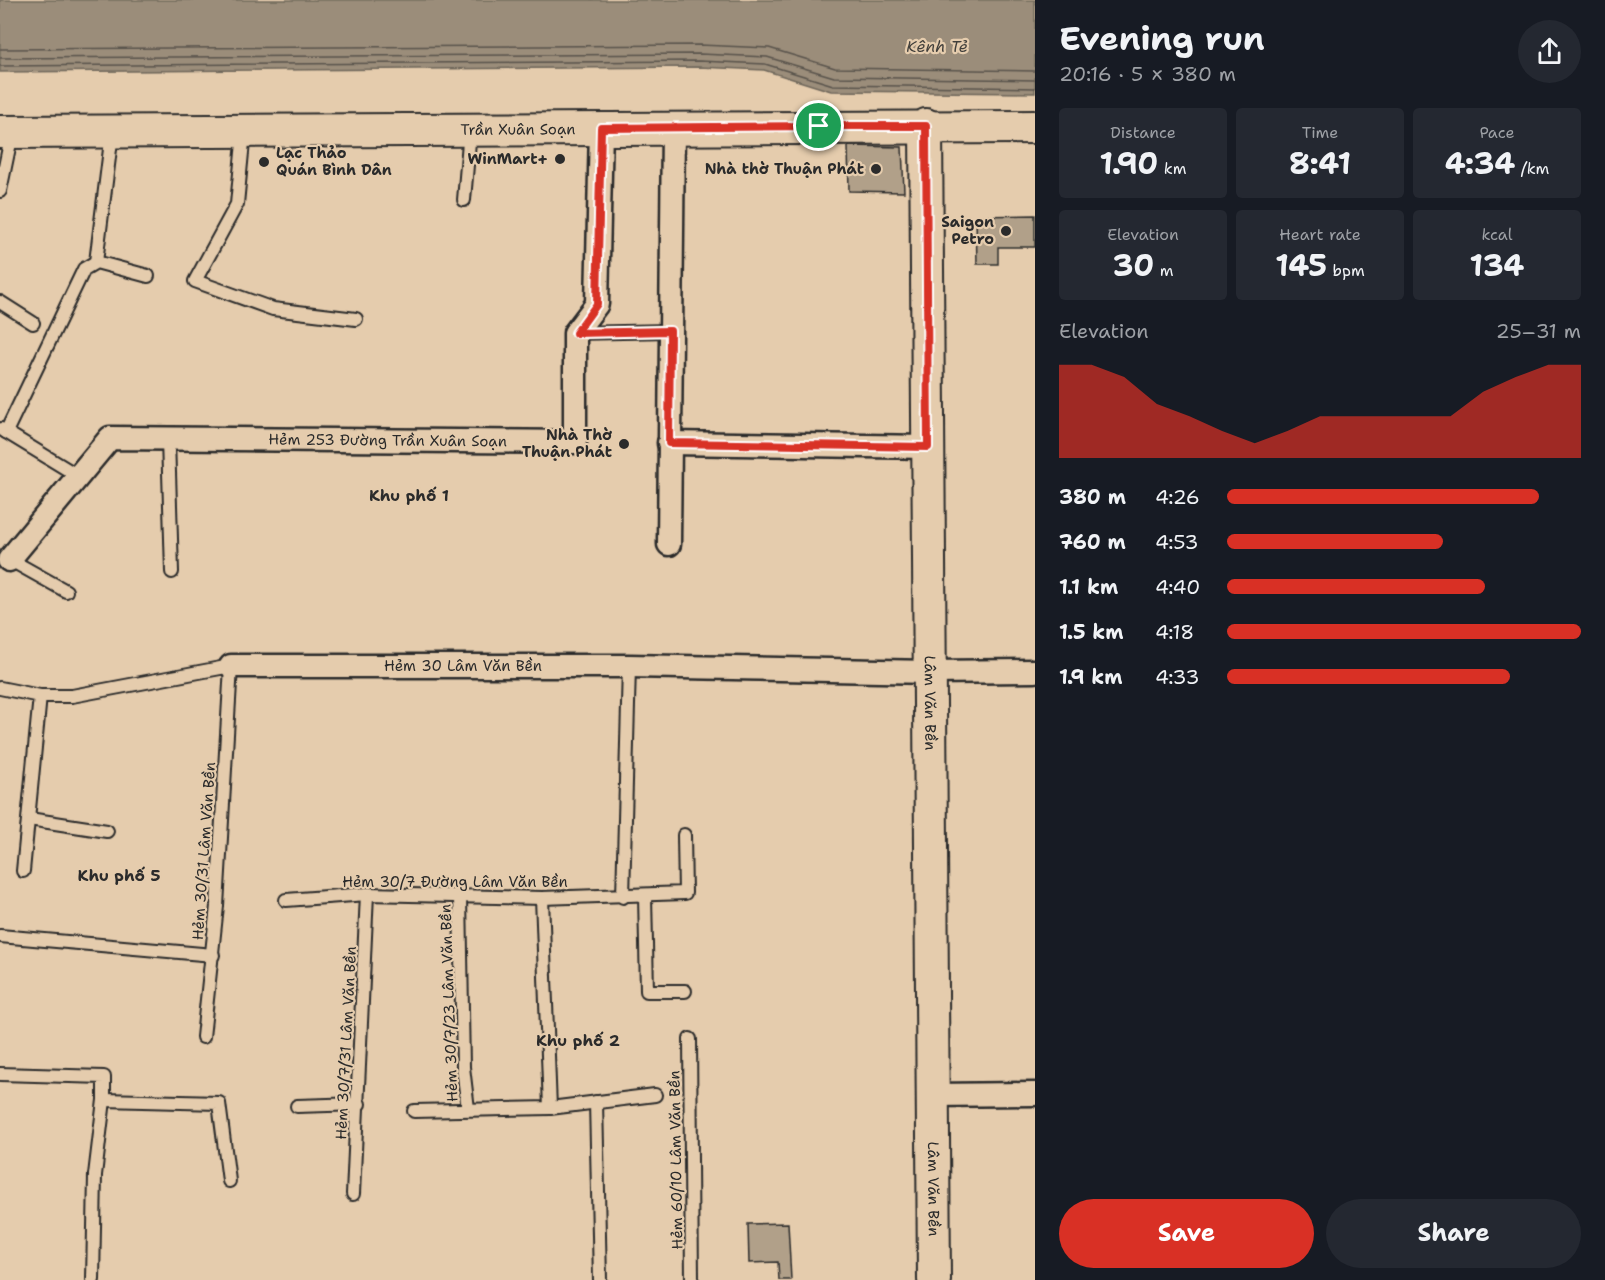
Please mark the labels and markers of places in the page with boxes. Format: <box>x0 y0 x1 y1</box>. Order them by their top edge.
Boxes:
pin <box>793 100 844 151</box>
place label: Lạc Thảo Quán Bình Dân <box>276 143 392 180</box>
place label: WinMart+ <box>468 149 548 169</box>
marker: WinMart+ <box>553 152 567 166</box>
marker: Lạc Thảo Quán Bình Dân <box>257 155 271 169</box>
place label: Nhà thờ Thuận Phát <box>705 159 864 179</box>
marker: Nhà thờ Thuận Phát <box>869 162 883 176</box>
place label: Saigon Petro <box>941 212 994 249</box>
marker: Saigon Petro <box>999 224 1013 238</box>
place label: Nhà Thờ Thuận Phát <box>522 425 612 462</box>
marker: Nhà Thờ Thuận Phát <box>617 437 631 451</box>

